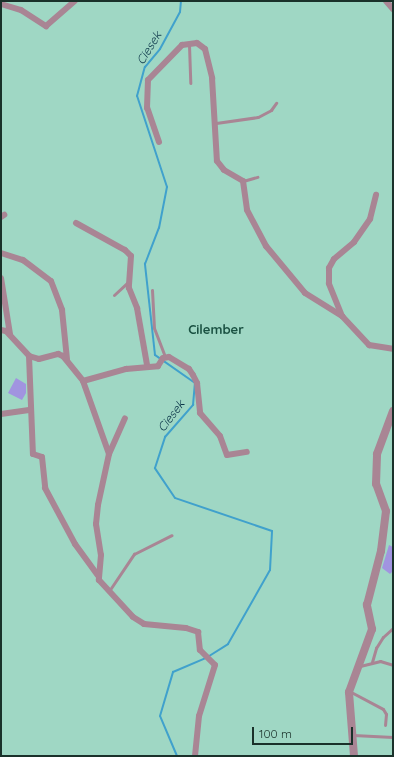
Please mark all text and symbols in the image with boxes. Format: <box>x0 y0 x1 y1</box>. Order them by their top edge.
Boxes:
water label: Ciesek <box>133 29 165 67</box>
district label: Cilember <box>188 321 244 337</box>
water label: Ciesek <box>154 397 188 435</box>
scale bar <box>254 719 355 745</box>
text: 100 m <box>259 726 292 741</box>

